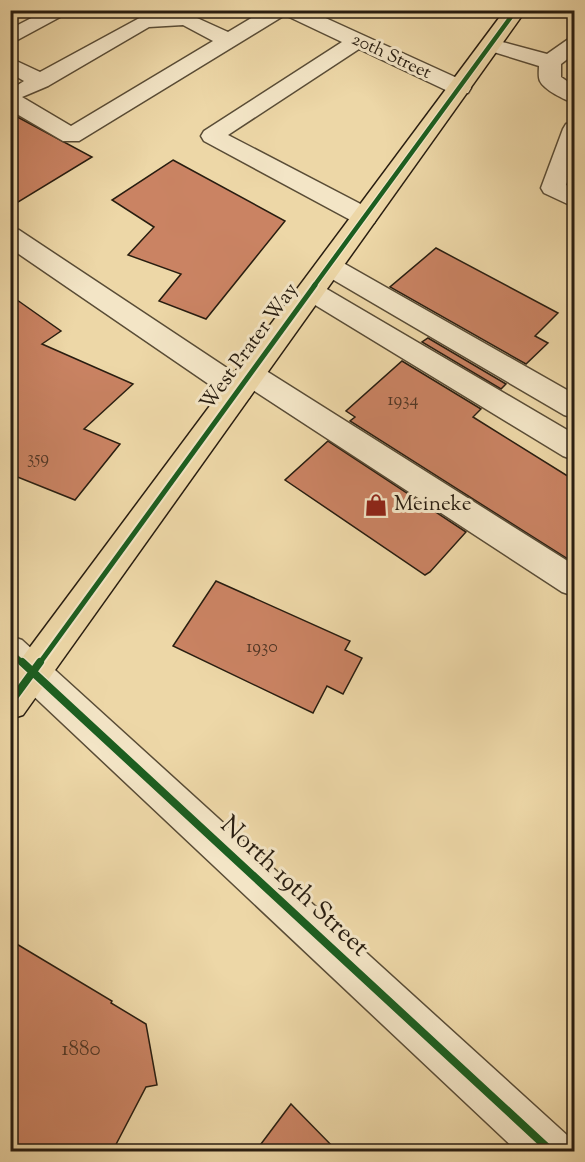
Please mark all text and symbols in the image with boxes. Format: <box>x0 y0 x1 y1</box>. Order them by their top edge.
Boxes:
street label: 20th Street <box>347 27 435 87</box>
street label: West Prater Way <box>193 277 307 417</box>
house number: 1934 <box>387 388 419 414</box>
house number: 359 <box>27 446 49 472</box>
place label: Meineke <box>394 490 471 520</box>
shop icon: Meineke <box>363 492 389 518</box>
house number: 1930 <box>246 635 278 661</box>
street label: North 19th Street <box>211 808 377 966</box>
house number: 1880 <box>61 1035 101 1065</box>

